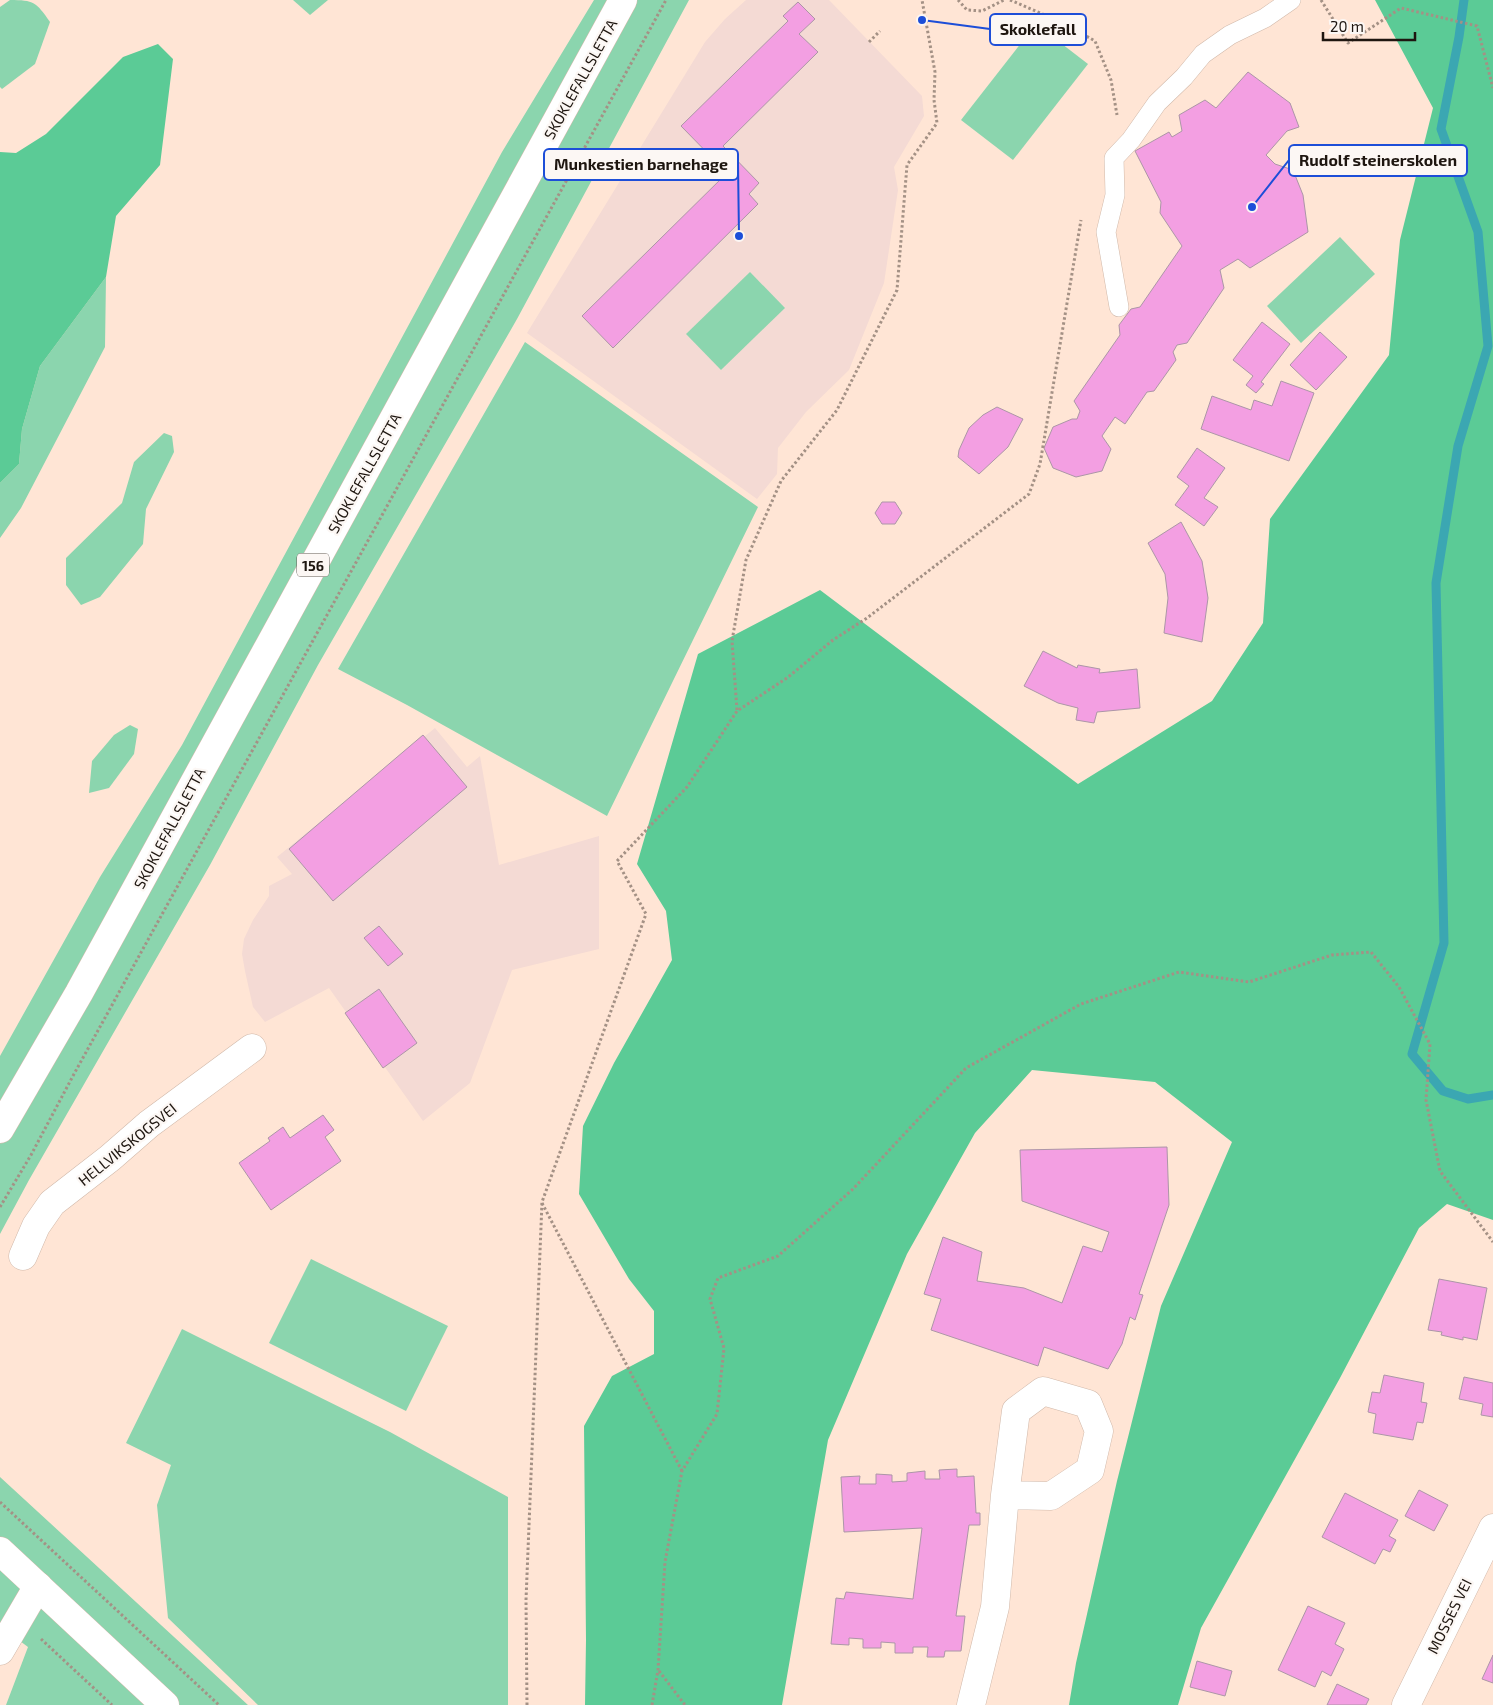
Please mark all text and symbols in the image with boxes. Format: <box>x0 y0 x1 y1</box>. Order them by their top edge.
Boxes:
scale bar <box>1323 10 1416 42</box>
callout: Skoklefall <box>990 14 1086 45</box>
street label: SKOKLEFALLSLETTA <box>540 15 621 142</box>
text: 20 m <box>1330 17 1364 35</box>
text: Skoklefall <box>1000 19 1077 38</box>
callout: Rudolf steinerskolen <box>1289 145 1467 176</box>
callout: Munkestien barnehage <box>544 149 738 180</box>
text: Rudolf steinerskolen <box>1299 150 1457 169</box>
text: Munkestien barnehage <box>554 154 728 173</box>
street label: SKOKLEFALLSLETTA <box>324 409 405 536</box>
road number: 156 <box>297 554 329 576</box>
street label: SKOKLEFALLSLETTA <box>130 764 209 892</box>
street label: HELLVIKSKOGSVEI <box>74 1099 180 1189</box>
street label: MOSSES VEI <box>1423 1576 1475 1656</box>

